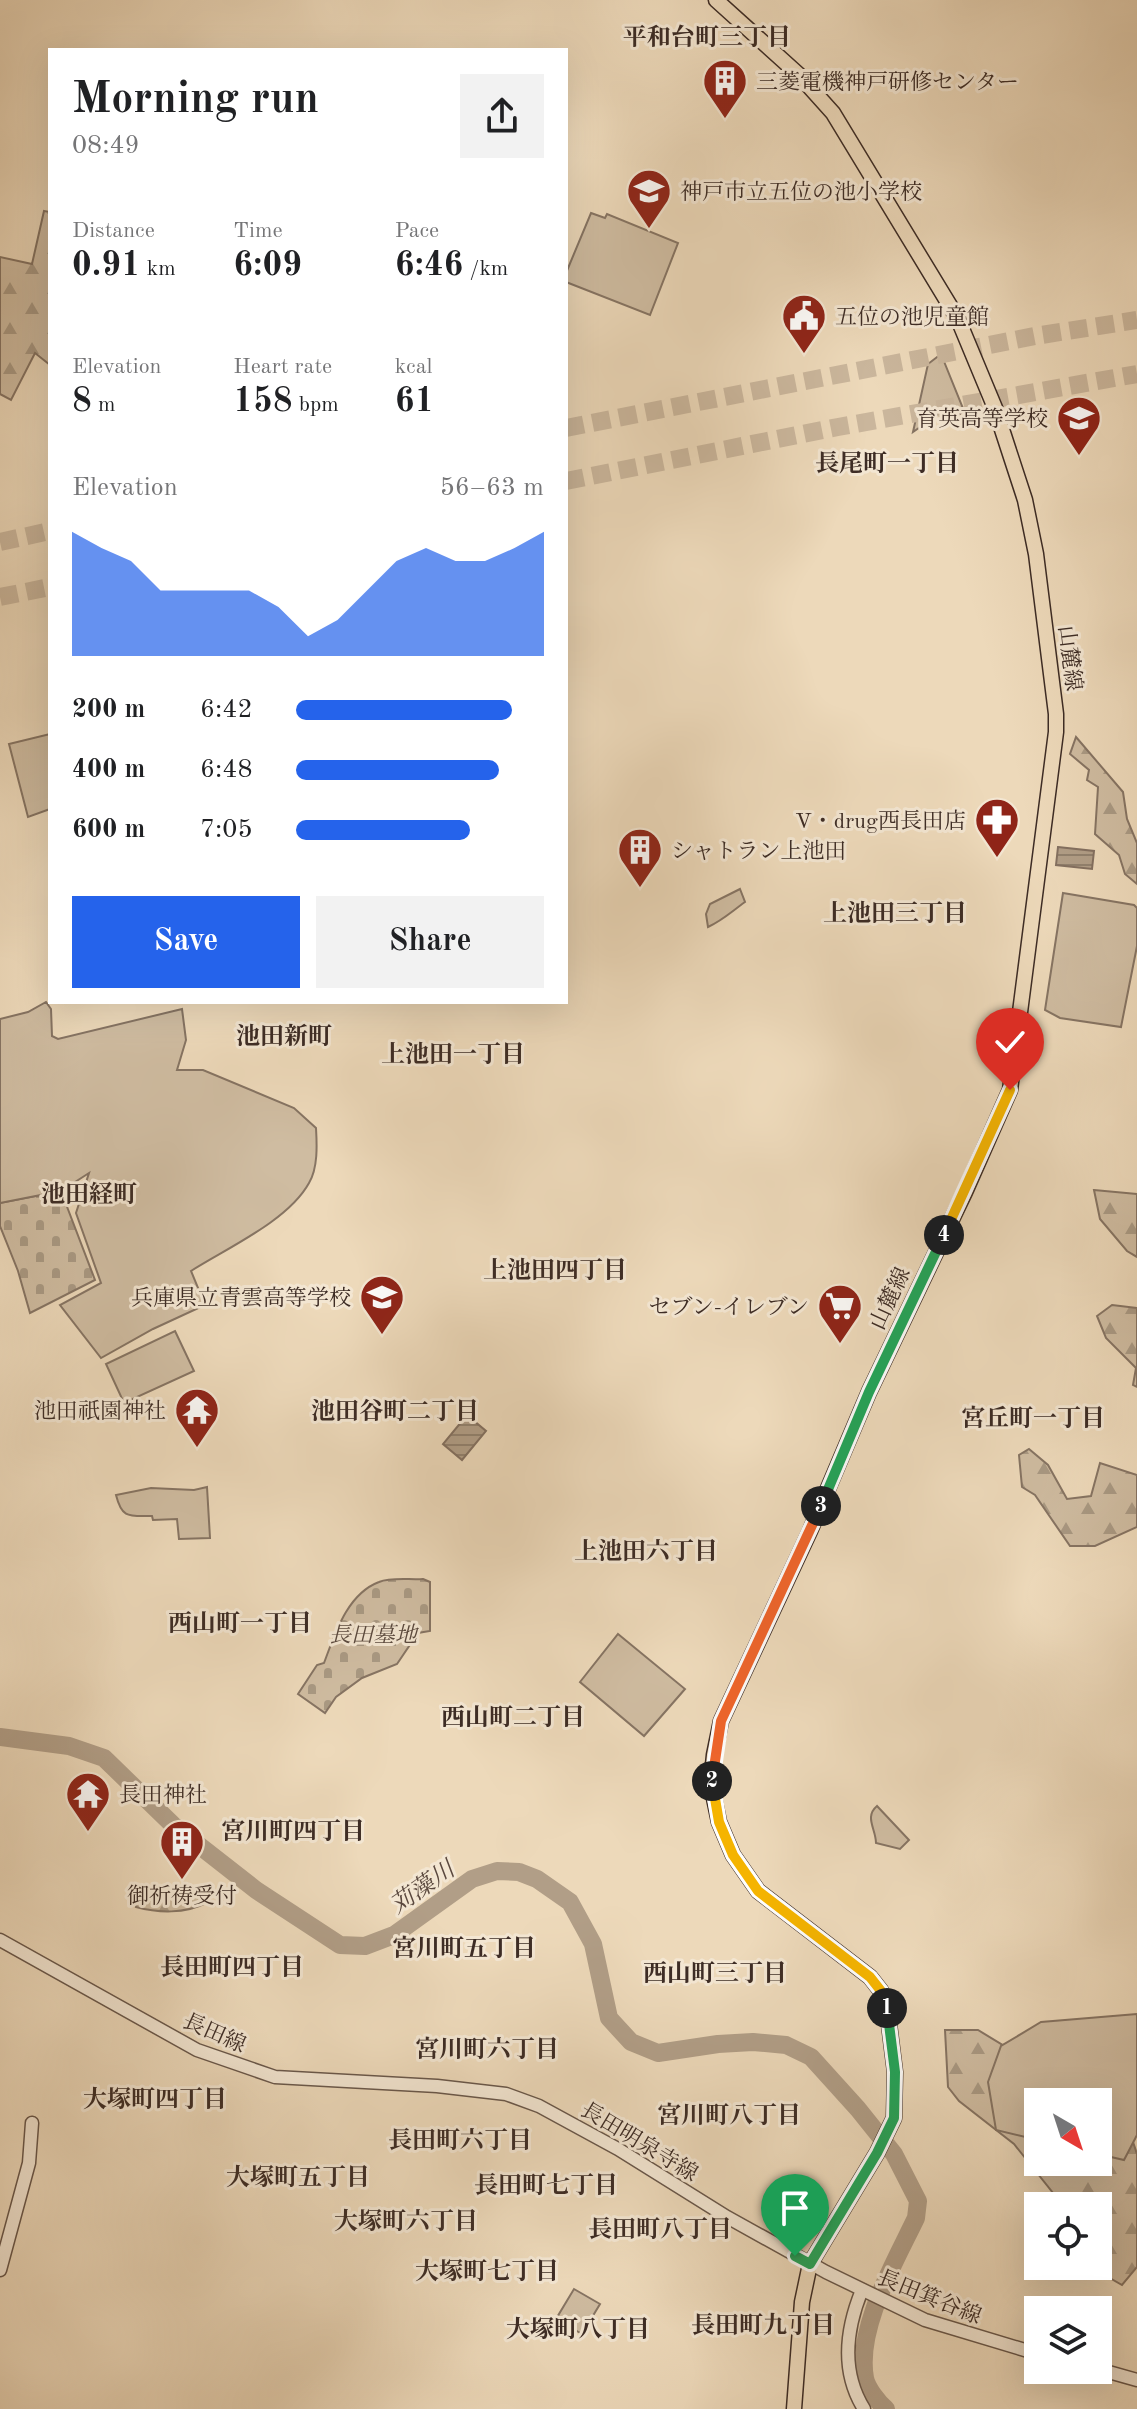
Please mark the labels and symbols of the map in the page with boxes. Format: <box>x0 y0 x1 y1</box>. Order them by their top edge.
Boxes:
district label: 平和台町三丁目 <box>623 24 791 51</box>
building icon: 三菱電機神戸研修センター <box>701 57 749 120</box>
place label: 三菱電機神戸研修センター <box>756 70 1019 94</box>
school or university icon: 神戸市立五位の池小学校 <box>625 167 673 230</box>
place label: 神戸市立五位の池小学校 <box>680 180 922 204</box>
public building icon: 五位の池児童館 <box>780 292 828 355</box>
place label: 五位の池児童館 <box>835 305 989 329</box>
school or university icon: 育英高等学校 <box>1055 394 1103 457</box>
place label: 育英高等学校 <box>916 407 1048 431</box>
district label: 長尾町一丁目 <box>815 450 959 477</box>
street label: 山麓線 <box>1054 624 1086 692</box>
pharmacy icon: V・drug西長田店 <box>973 796 1021 859</box>
place label: V・drug西長田店 <box>795 809 966 833</box>
building icon: シャトラン上池田 <box>616 826 664 889</box>
place label: シャトラン上池田 <box>671 839 847 863</box>
district label: 上池田三丁目 <box>823 900 967 927</box>
pin <box>976 1008 1044 1090</box>
district label: 池田新町 <box>236 1023 332 1050</box>
district label: 上池田一丁目 <box>381 1041 525 1068</box>
district label: 池田経町 <box>41 1181 137 1208</box>
pin: 4 <box>924 1215 964 1255</box>
district label: 上池田四丁目 <box>483 1257 627 1284</box>
street label: 山麓線 <box>865 1263 915 1333</box>
school or university icon: 兵庫県立青雲高等学校 <box>358 1273 406 1336</box>
supermarket icon: セブン-イレブン <box>816 1282 864 1345</box>
place label: 兵庫県立青雲高等学校 <box>131 1286 351 1310</box>
place label: セブン-イレブン <box>649 1296 809 1319</box>
temple icon: 池田祇園神社 <box>173 1386 221 1449</box>
district label: 池田谷町二丁目 <box>311 1398 479 1425</box>
place label: 池田祇園神社 <box>34 1399 166 1423</box>
district label: 宮丘町一丁目 <box>961 1405 1105 1432</box>
pin: 3 <box>801 1486 841 1526</box>
district label: 上池田六丁目 <box>574 1538 718 1565</box>
district label: 西山町一丁目 <box>168 1610 312 1637</box>
park label: 長田墓地 <box>329 1623 419 1647</box>
district label: 西山町二丁目 <box>441 1704 585 1731</box>
pin: 2 <box>692 1761 732 1801</box>
temple icon: 長田神社 <box>64 1770 112 1833</box>
place label: 長田神社 <box>119 1783 207 1807</box>
building icon: 御祈祷受付 <box>158 1818 206 1881</box>
district label: 宮川町四丁目 <box>221 1818 365 1845</box>
water label: 苅藻川 <box>385 1854 462 1919</box>
place label: 御祈祷受付 <box>127 1884 237 1908</box>
district label: 宮川町五丁目 <box>392 1935 536 1962</box>
district label: 長田町四丁目 <box>160 1954 304 1981</box>
district label: 西山町三丁目 <box>643 1960 787 1987</box>
pin: 1 <box>867 1988 907 2028</box>
street label: 長田線 <box>180 2009 250 2057</box>
district label: 宮川町六丁目 <box>415 2036 559 2063</box>
district label: 大塚町四丁目 <box>83 2086 227 2113</box>
north arrow <box>1024 2088 1112 2176</box>
street label: 長田明泉寺線 <box>577 2098 702 2186</box>
district label: 宮川町八丁目 <box>657 2102 801 2129</box>
district label: 長田町六丁目 <box>388 2127 532 2154</box>
district label: 大塚町五丁目 <box>226 2164 370 2191</box>
district label: 長田町七丁目 <box>474 2172 618 2199</box>
pin <box>761 2174 829 2256</box>
district label: 大塚町六丁目 <box>334 2208 478 2235</box>
district label: 長田町八丁目 <box>588 2216 732 2243</box>
district label: 大塚町七丁目 <box>415 2258 559 2285</box>
street label: 長田箕谷線 <box>874 2265 985 2329</box>
district label: 長田町九丁目 <box>691 2312 835 2339</box>
district label: 大塚町八丁目 <box>506 2316 650 2343</box>

